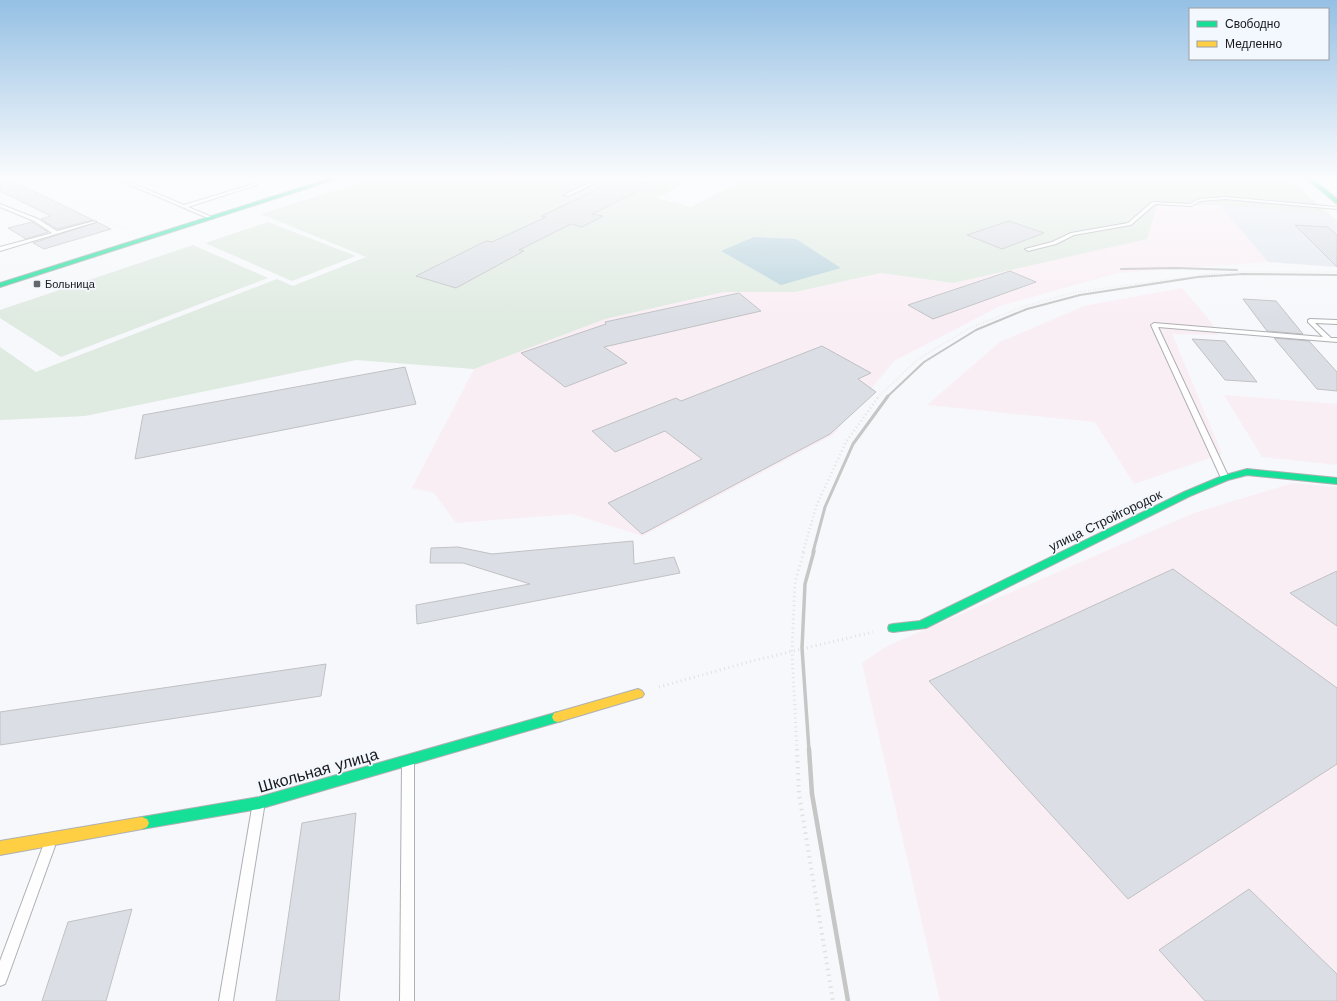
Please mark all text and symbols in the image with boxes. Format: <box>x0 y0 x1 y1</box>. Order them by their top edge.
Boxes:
legend <box>1189 8 1329 60</box>
text: Свободно <box>1225 17 1280 31</box>
text: Медленно <box>1225 37 1282 51</box>
place label: Больница <box>45 278 96 291</box>
marker: Больница <box>32 279 42 289</box>
street label: улица Стройгородок <box>1046 486 1164 554</box>
street label: Школьная улица <box>256 744 380 797</box>

